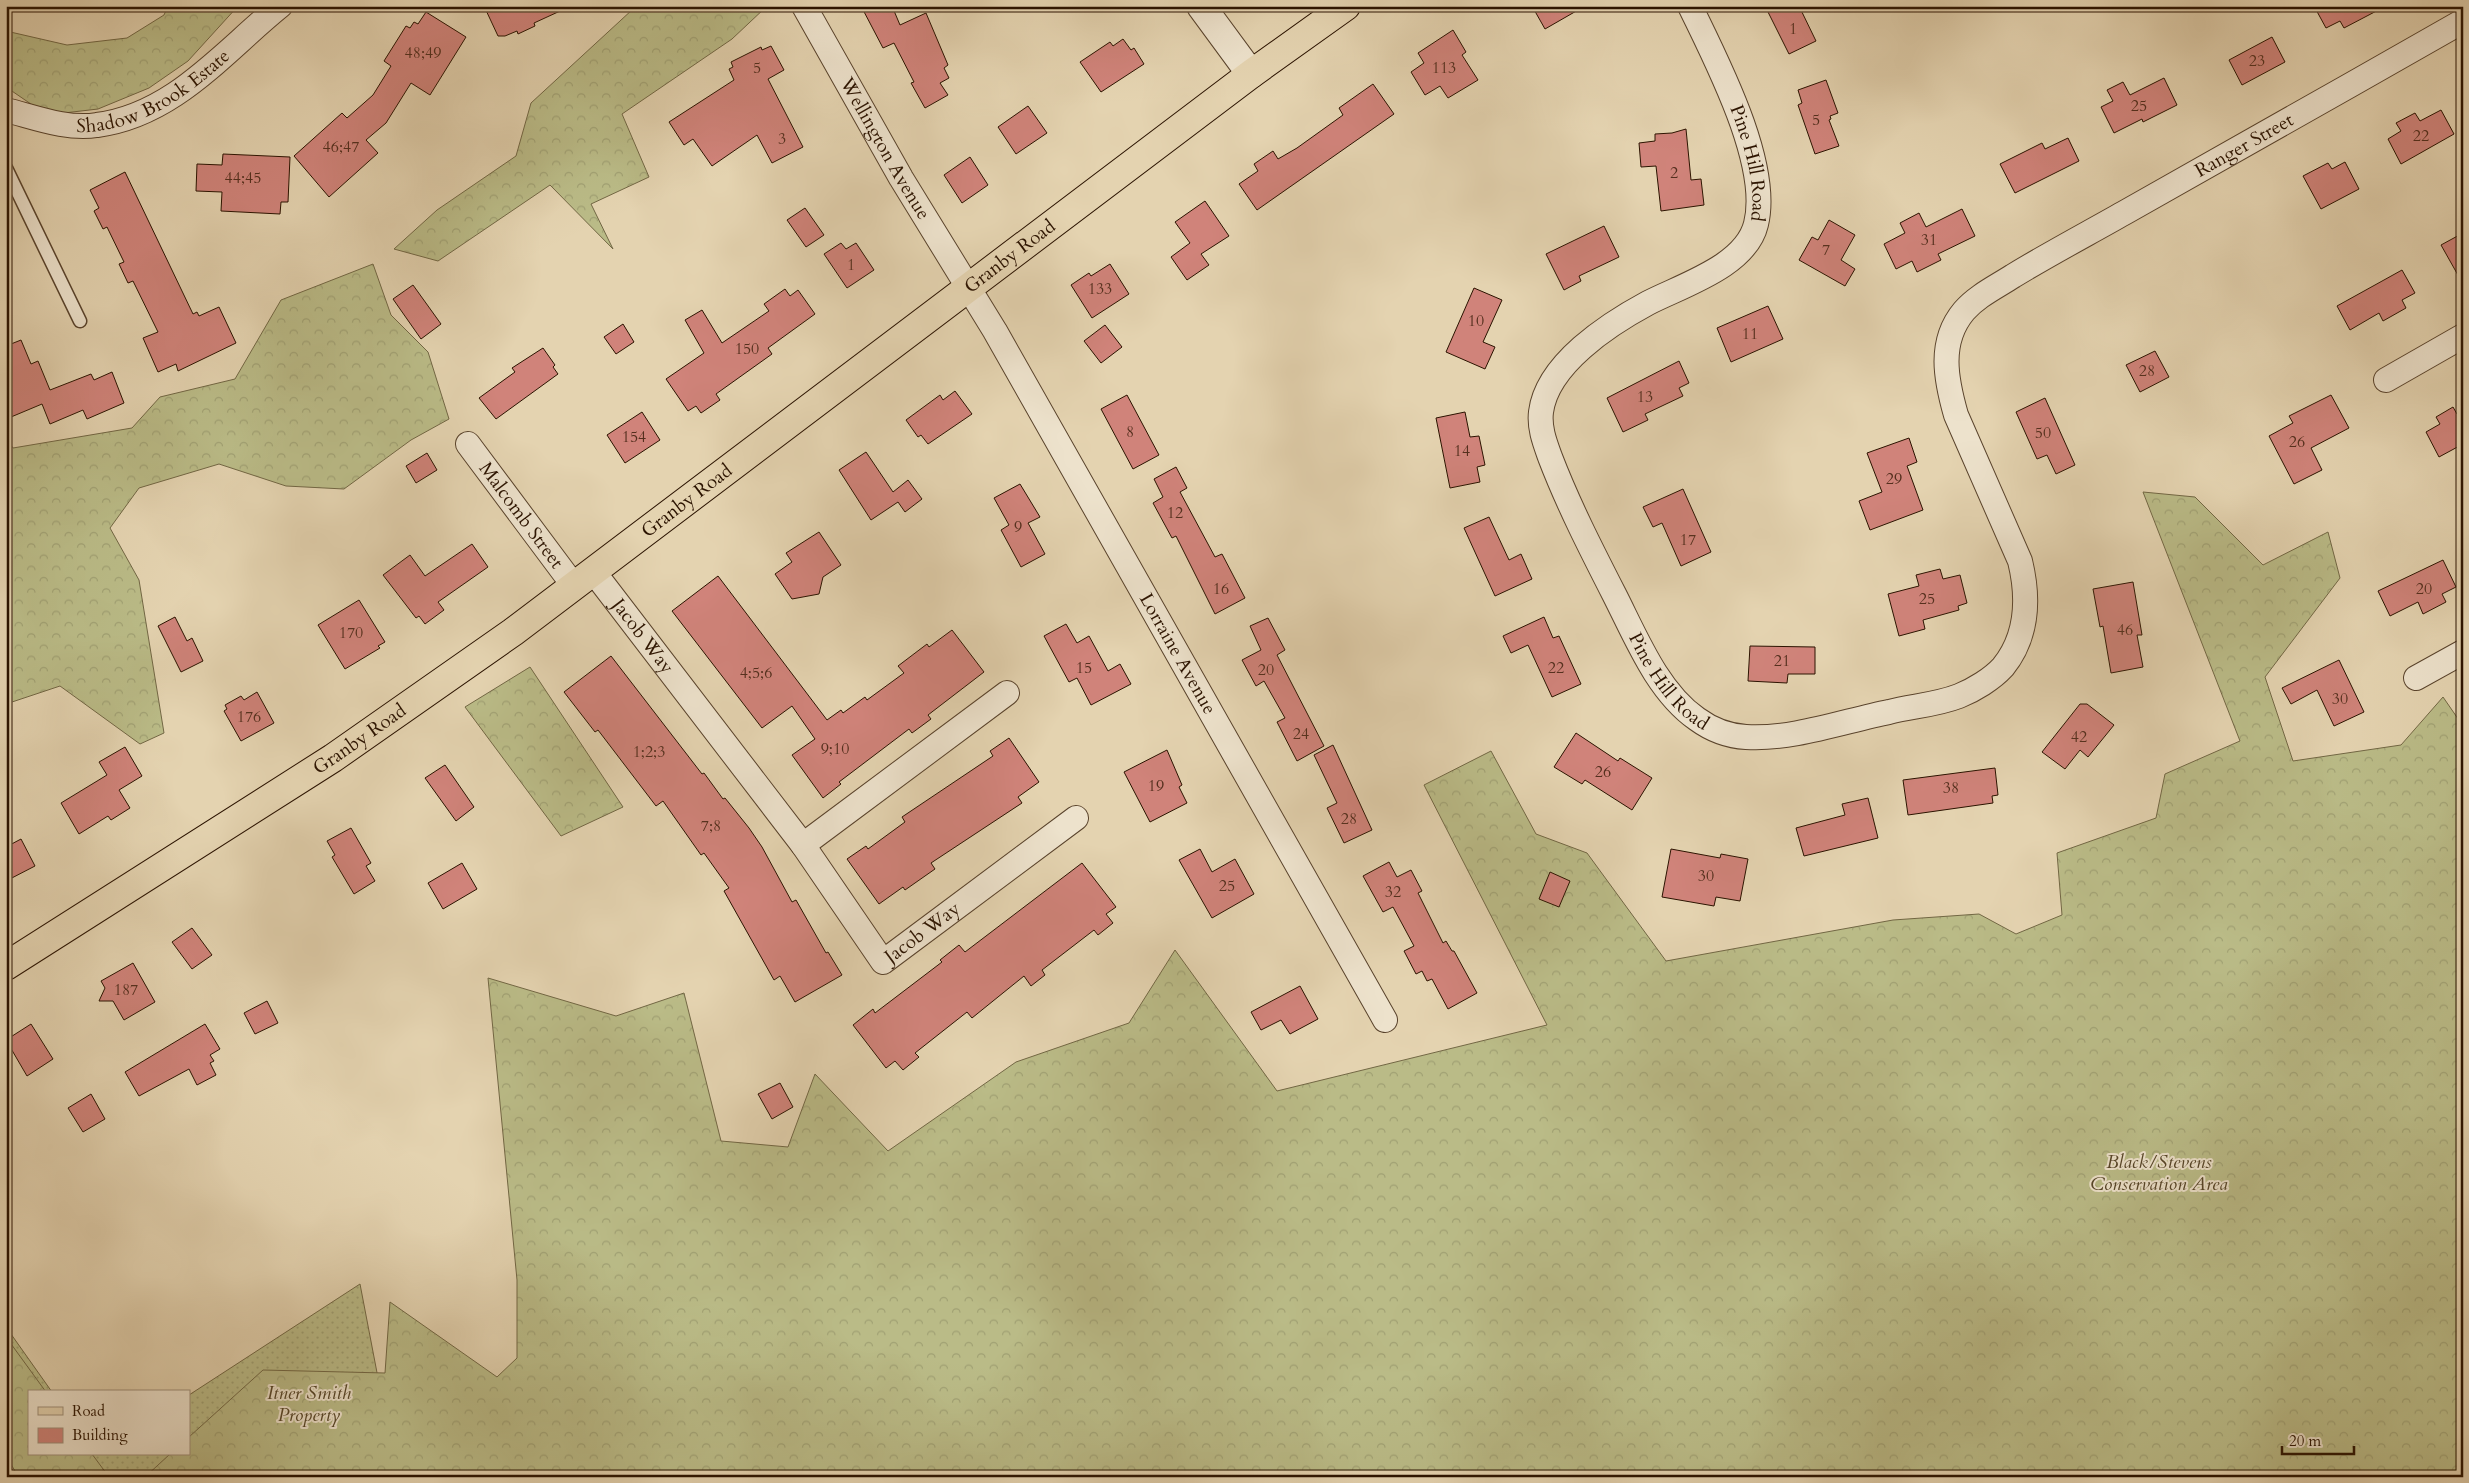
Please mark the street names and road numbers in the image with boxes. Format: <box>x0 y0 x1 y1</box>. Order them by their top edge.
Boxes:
street label: Shadow Brook Estate <box>76 43 235 139</box>
street label: Wellington Avenue <box>833 72 936 224</box>
street label: Pine Hill Road <box>1723 101 1772 223</box>
street label: Ranger Street <box>2190 107 2298 184</box>
street label: Granby Road <box>959 213 1061 299</box>
street label: Malcomb Street <box>473 457 570 574</box>
street label: Granby Road <box>636 458 738 544</box>
street label: Lorraine Avenue <box>1133 588 1222 719</box>
street label: Jacob Way <box>604 591 680 679</box>
street label: Pine Hill Road <box>1622 628 1714 737</box>
street label: Granby Road <box>308 698 411 781</box>
street label: Jacob Way <box>877 896 965 971</box>

